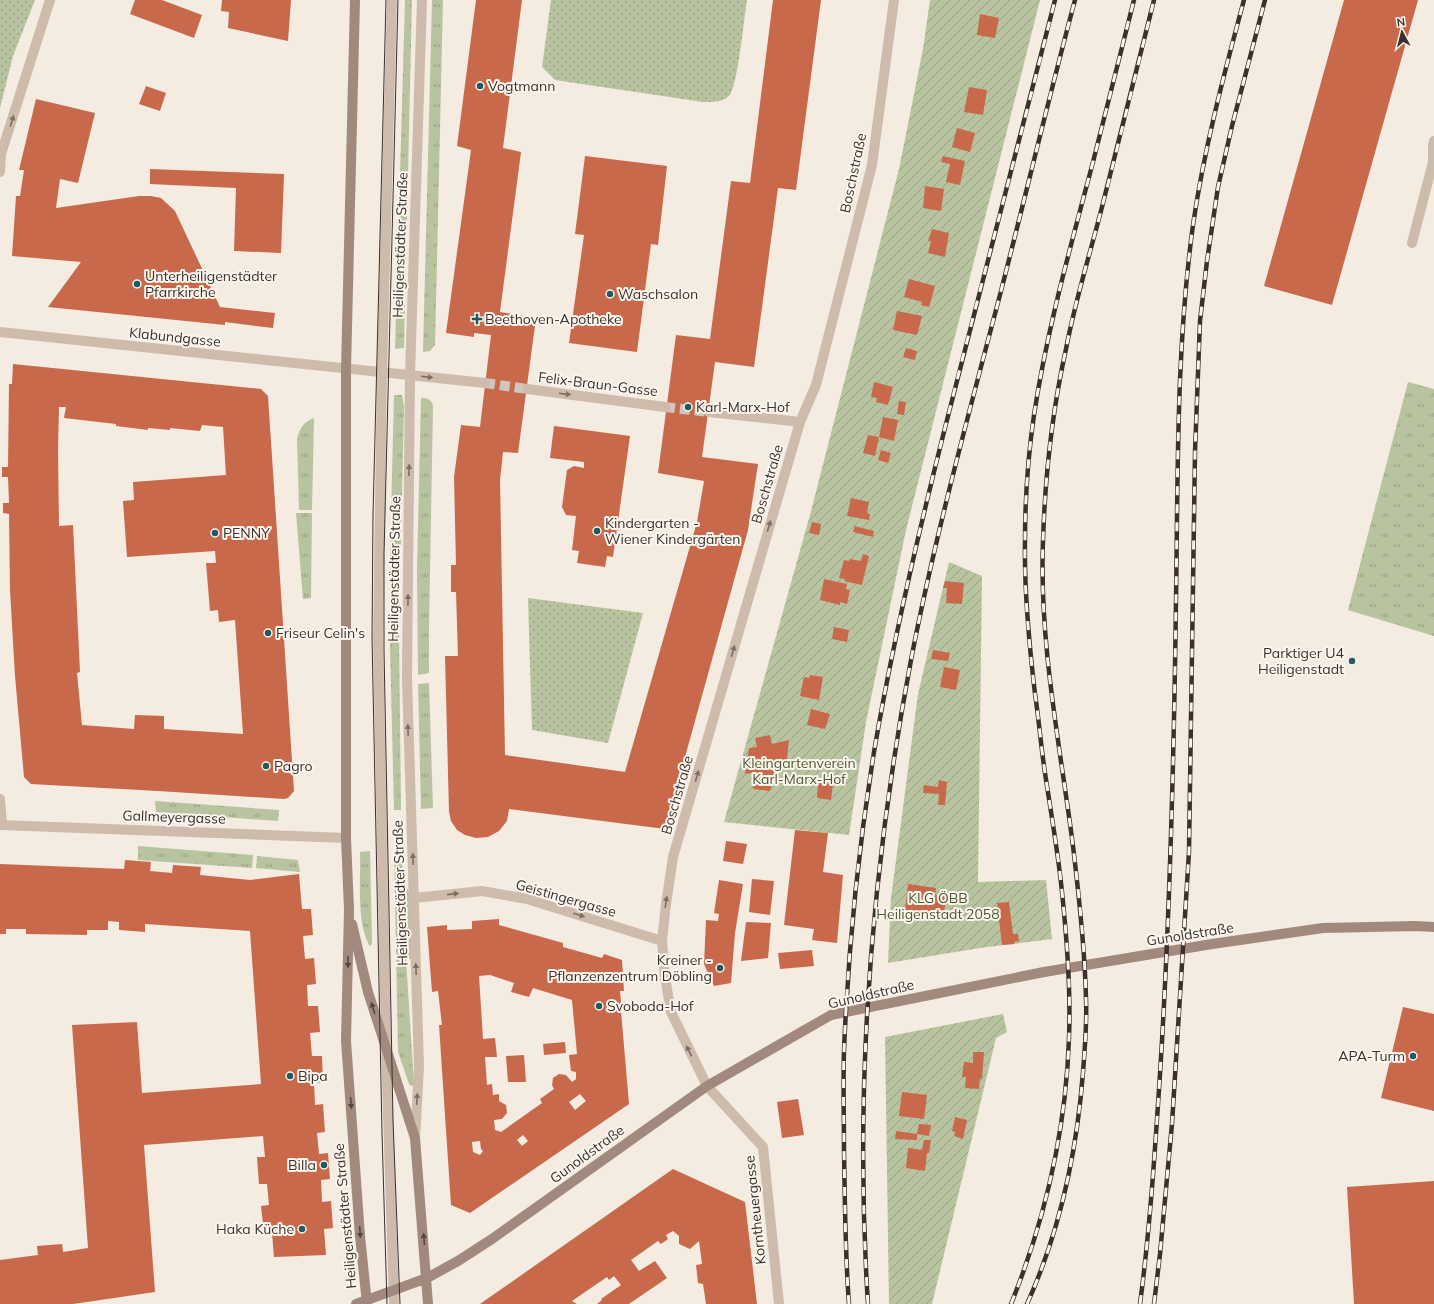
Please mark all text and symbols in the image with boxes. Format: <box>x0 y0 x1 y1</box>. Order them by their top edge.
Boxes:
north arrow <box>1382 12 1422 52</box>
text: N <box>1396 15 1406 30</box>
place label: Vogtmann <box>488 77 555 95</box>
marker: Vogtmann <box>475 81 485 91</box>
one-way arrow <box>9 114 15 126</box>
street label: Boschstraße <box>836 131 870 215</box>
street label: Heiligenstädter Straße <box>388 172 412 318</box>
place label: Unterheiligenstädter Pfarrkirche <box>145 267 278 301</box>
marker: Unterheiligenstädter Pfarrkirche <box>132 279 142 289</box>
place label: Waschsalon <box>618 285 698 303</box>
marker: Waschsalon <box>605 289 615 299</box>
place label: Beethoven-Apotheke <box>485 310 622 328</box>
marker: Beethoven-Apotheke <box>472 314 482 324</box>
street label: Klabundgasse <box>128 323 222 351</box>
street label: Felix-Braun-Gasse <box>537 368 659 400</box>
one-way arrow <box>421 374 433 380</box>
one-way arrow <box>559 391 571 397</box>
place label: Karl-Marx-Hof <box>696 398 790 416</box>
marker: Karl-Marx-Hof <box>683 402 693 412</box>
street label: Boschstraße <box>747 442 787 526</box>
one-way arrow <box>406 463 412 476</box>
street label: Heiligenstädter Straße <box>384 496 404 642</box>
place label: Kindergarten - Wiener Kindergärten <box>605 514 740 548</box>
one-way arrow <box>766 520 772 532</box>
place label: PENNY <box>223 524 270 542</box>
marker: Kindergarten - Wiener Kindergärten <box>592 526 602 536</box>
marker: PENNY <box>210 528 220 538</box>
one-way arrow <box>405 593 411 606</box>
place label: Friseur Celin's <box>276 624 365 642</box>
marker: Friseur Celin's <box>263 628 273 638</box>
place label: Parktiger U4 Heiligenstadt <box>1258 644 1345 678</box>
one-way arrow <box>730 645 736 657</box>
marker: Parktiger U4 Heiligenstadt <box>1347 656 1357 666</box>
one-way arrow <box>405 724 412 736</box>
street label: Boschstraße <box>657 753 697 837</box>
park label: Kleingartenverein Karl-Marx-Hof <box>742 754 856 788</box>
place label: Pagro <box>274 757 313 775</box>
marker: Pagro <box>261 761 271 771</box>
one-way arrow <box>694 770 700 782</box>
street label: Gallmeyergasse <box>122 806 226 828</box>
street label: Heiligenstädter Straße <box>388 820 412 966</box>
one-way arrow <box>409 853 416 865</box>
street label: Geistingergasse <box>514 875 618 921</box>
park label: KLG ÖBB Heiligenstadt 2058 <box>876 889 1000 923</box>
one-way arrow <box>447 891 459 898</box>
one-way arrow <box>663 896 669 908</box>
one-way arrow <box>574 912 586 918</box>
street label: Gunoldstraße <box>1145 918 1235 950</box>
place label: Kreiner - Pflanzenzentrum Döbling <box>548 951 712 985</box>
one-way arrow <box>345 956 351 969</box>
one-way arrow <box>413 962 419 975</box>
marker: Kreiner - Pflanzenzentrum Döbling <box>715 963 725 973</box>
street label: Gunoldstraße <box>826 975 916 1013</box>
place label: Svoboda-Hof <box>607 997 694 1015</box>
one-way arrow <box>370 1001 376 1013</box>
marker: Svoboda-Hof <box>594 1001 604 1011</box>
one-way arrow <box>686 1045 693 1057</box>
place label: APA-Turm <box>1338 1047 1405 1065</box>
marker: APA-Turm <box>1408 1051 1418 1061</box>
place label: Bipa <box>298 1067 328 1085</box>
marker: Bipa <box>285 1071 295 1081</box>
one-way arrow <box>414 1092 420 1105</box>
one-way arrow <box>347 1097 354 1109</box>
street label: Gunoldstraße <box>546 1121 628 1187</box>
street label: Heiligenstädter Straße <box>330 1143 360 1289</box>
street label: Korntheuergasse <box>740 1154 770 1266</box>
place label: Billa <box>288 1156 316 1174</box>
marker: Billa <box>319 1160 329 1170</box>
place label: Haka Küche <box>216 1220 294 1238</box>
marker: Haka Küche <box>297 1224 307 1234</box>
one-way arrow <box>357 1226 363 1239</box>
one-way arrow <box>420 1233 427 1245</box>

